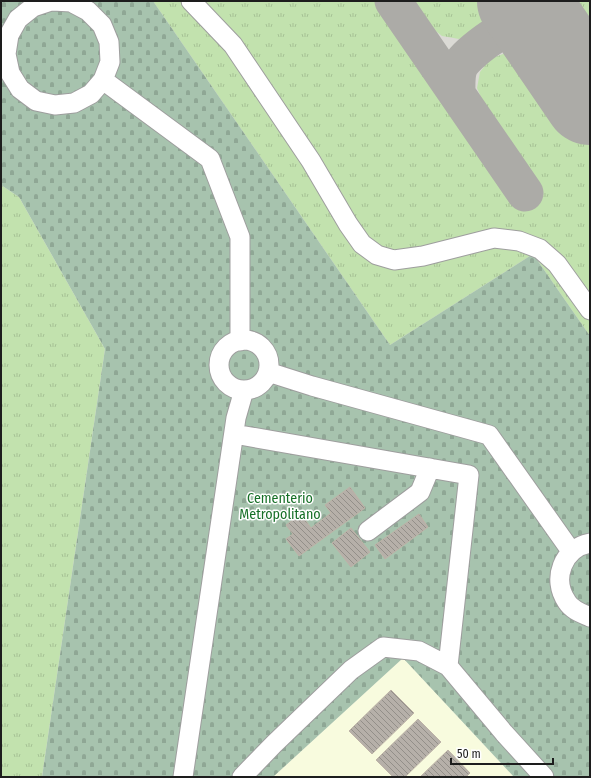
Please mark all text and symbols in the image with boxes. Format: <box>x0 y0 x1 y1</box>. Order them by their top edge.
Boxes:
park label: Cementerio Metropolitano <box>239 490 321 523</box>
scale bar <box>451 740 553 766</box>
text: 50 m <box>457 747 481 761</box>

